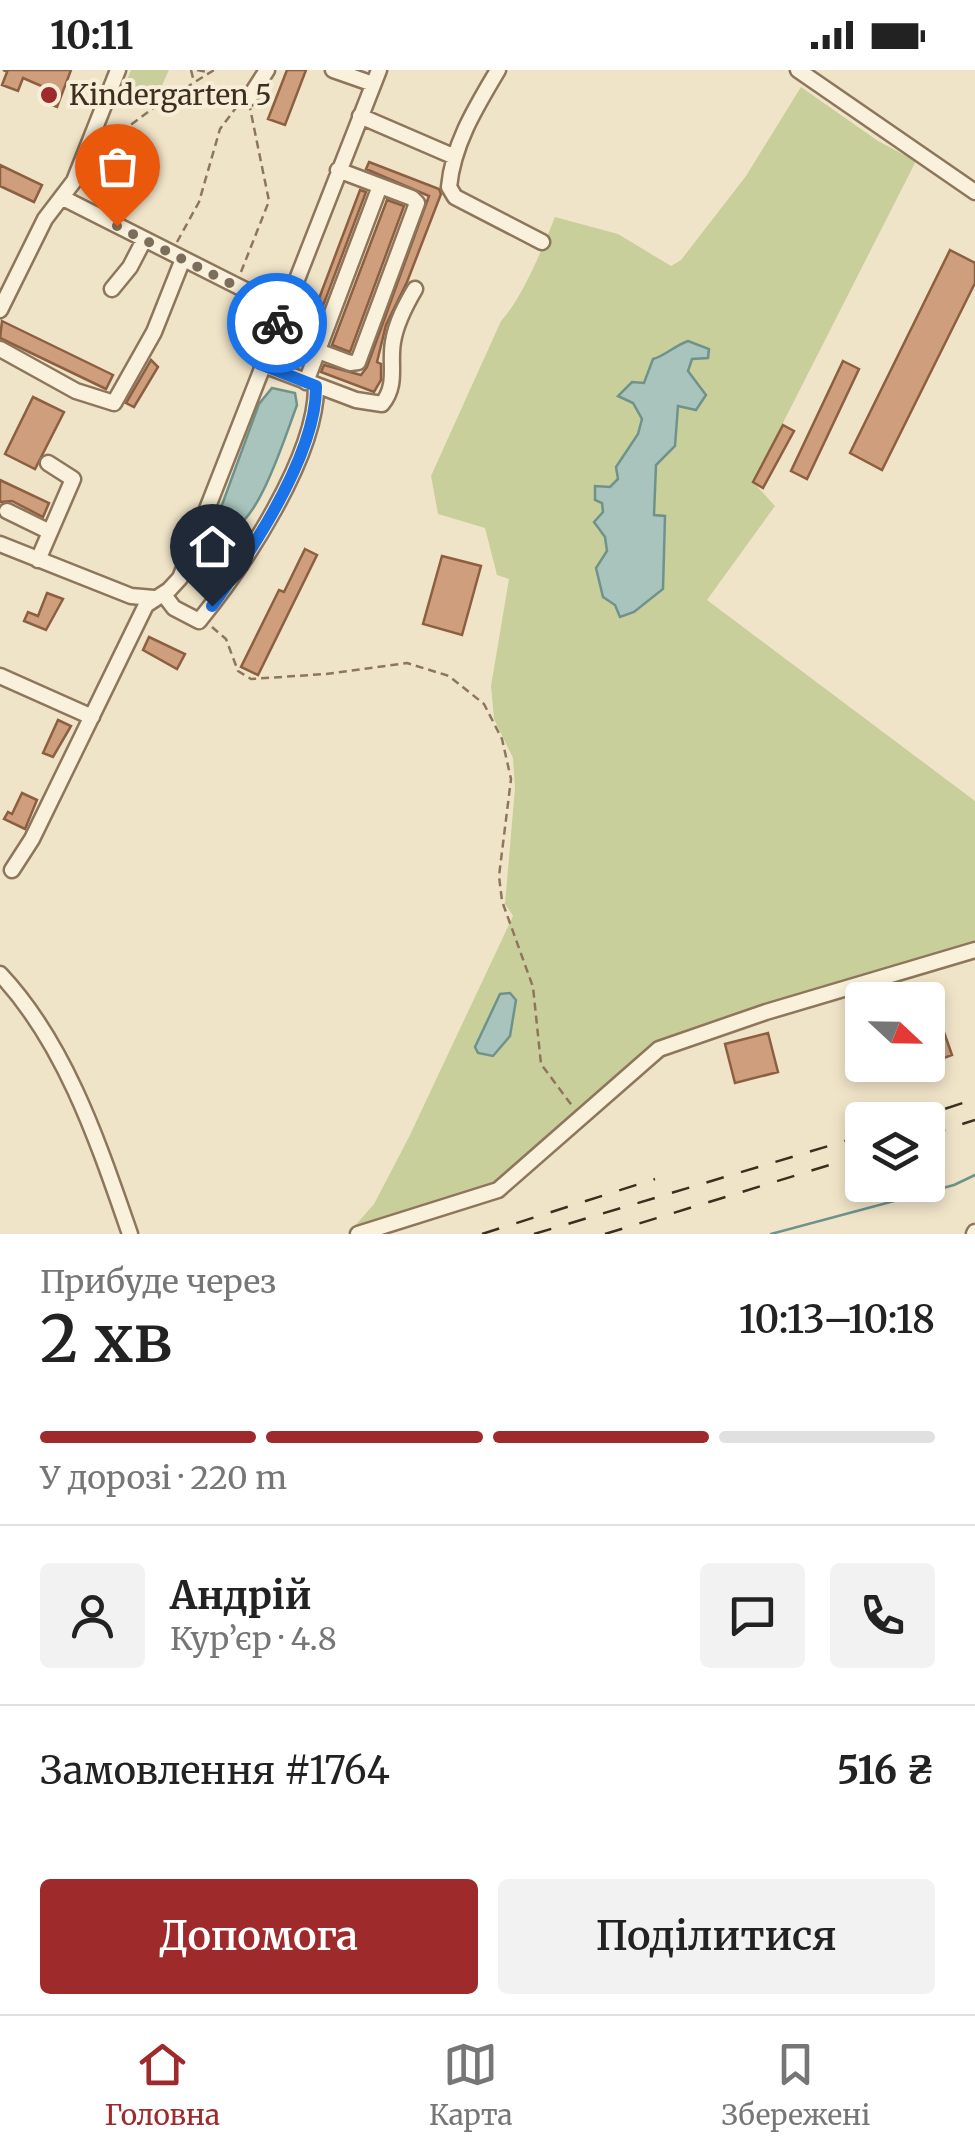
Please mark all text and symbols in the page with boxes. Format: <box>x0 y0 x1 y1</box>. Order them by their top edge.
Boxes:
text: 10:11 <box>50 12 133 59</box>
place label: Kindergarten 5 <box>69 77 272 113</box>
marker: Kindergarten 5 <box>38 84 60 106</box>
pin <box>75 124 160 227</box>
icon: bag <box>90 139 145 194</box>
courier <box>227 273 327 373</box>
icon: bike <box>250 296 305 351</box>
pin <box>170 504 255 607</box>
icon: home <box>185 519 240 574</box>
north arrow <box>845 982 945 1082</box>
map controls <box>845 982 945 1202</box>
button: layers <box>845 1102 945 1202</box>
text: Прибуде через <box>40 1262 276 1302</box>
text: 10:13–10:18 <box>739 1296 935 1343</box>
text: 2 хв <box>40 1298 172 1380</box>
text: У дорозі · 220 m <box>40 1458 287 1498</box>
button: person <box>40 1563 145 1668</box>
button: chat <box>700 1563 805 1668</box>
button: phone <box>830 1563 935 1668</box>
text: Андрій <box>170 1572 311 1619</box>
text: Кур’єр · 4.8 <box>170 1619 337 1659</box>
text: Замовлення #1764 <box>40 1747 390 1794</box>
text: 516 ₴ <box>837 1747 935 1794</box>
button: Допомога <box>40 1879 478 1994</box>
button: Поділитися <box>498 1879 935 1994</box>
tab: Головна <box>105 2037 220 2133</box>
tab: Карта <box>429 2037 512 2133</box>
tab: Збережені <box>721 2037 870 2133</box>

